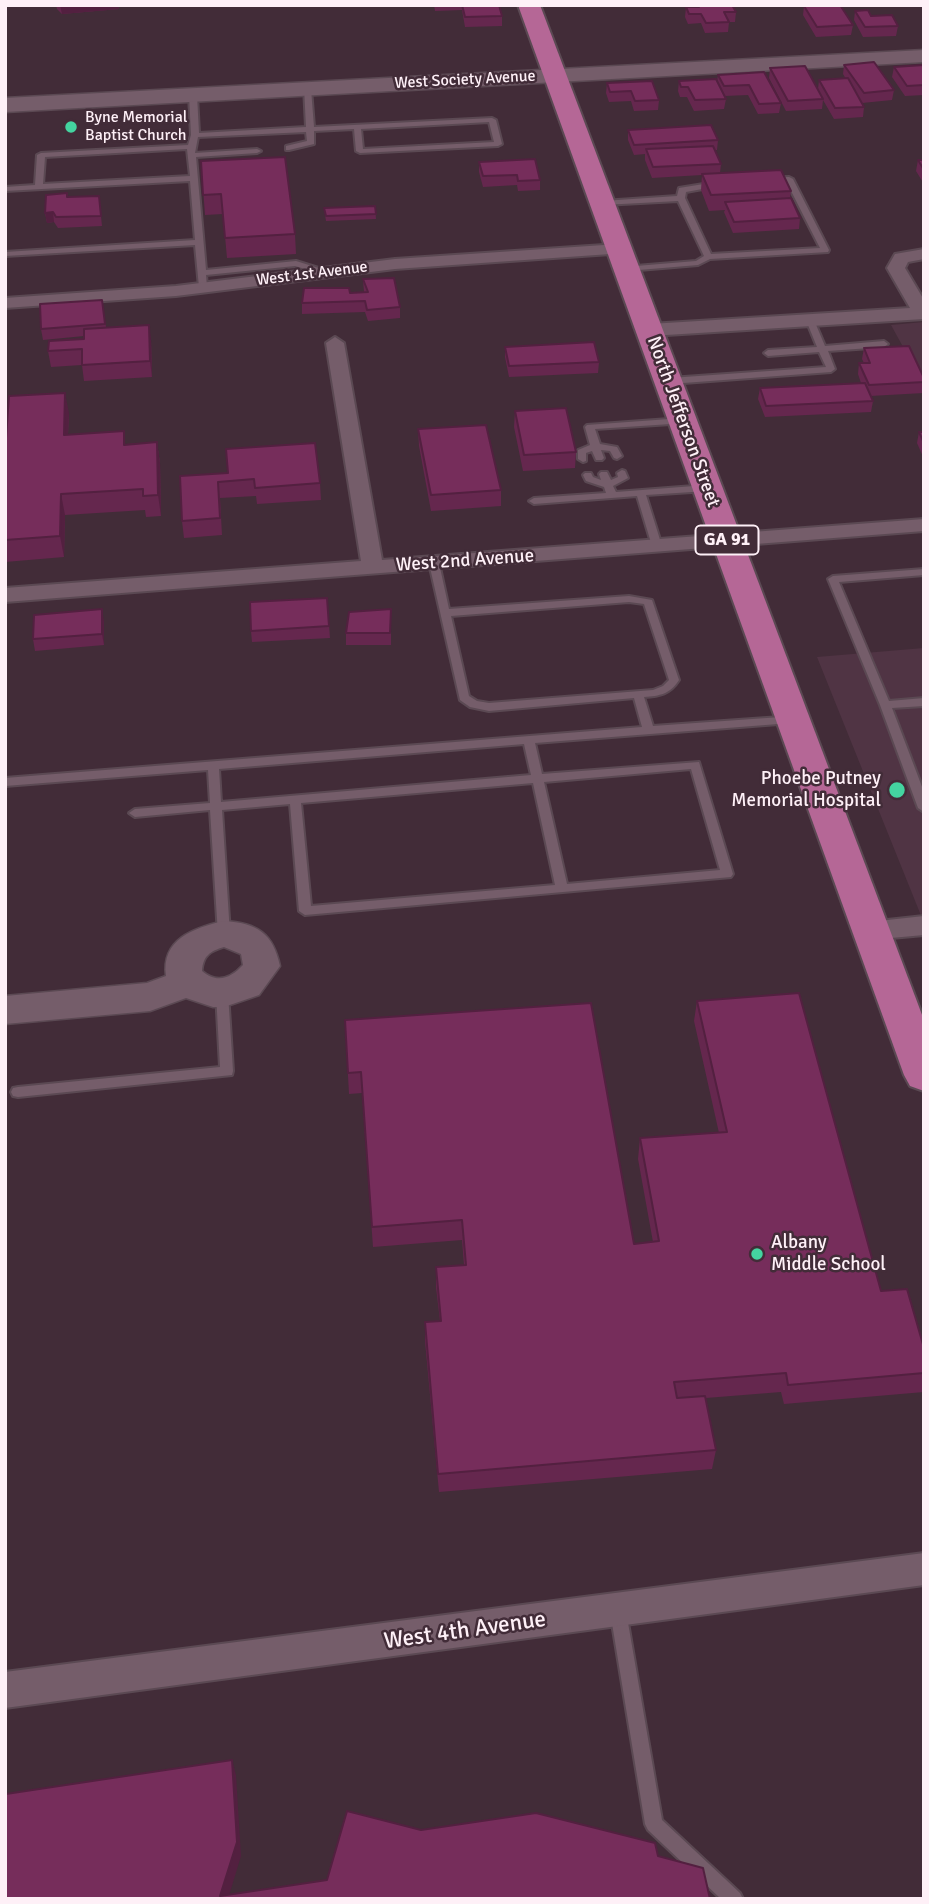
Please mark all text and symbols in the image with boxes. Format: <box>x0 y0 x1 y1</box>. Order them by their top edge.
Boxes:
street label: West Society Avenue <box>394 67 536 93</box>
place label: Byne Memorial Baptist Church <box>85 108 188 146</box>
marker: Byne Memorial Baptist Church <box>63 119 79 135</box>
street label: West 1st Avenue <box>255 258 369 290</box>
street label: North Jefferson Street <box>641 333 725 511</box>
road number: GA 91 <box>696 526 758 554</box>
street label: West 2nd Avenue <box>395 545 535 577</box>
place label: Phoebe Putney Memorial Hospital <box>731 768 881 812</box>
marker: Phoebe Putney Memorial Hospital <box>887 780 907 800</box>
place label: Albany Middle School <box>771 1232 886 1276</box>
marker: Albany Middle School <box>749 1246 765 1262</box>
street label: West 4th Avenue <box>382 1606 548 1656</box>

